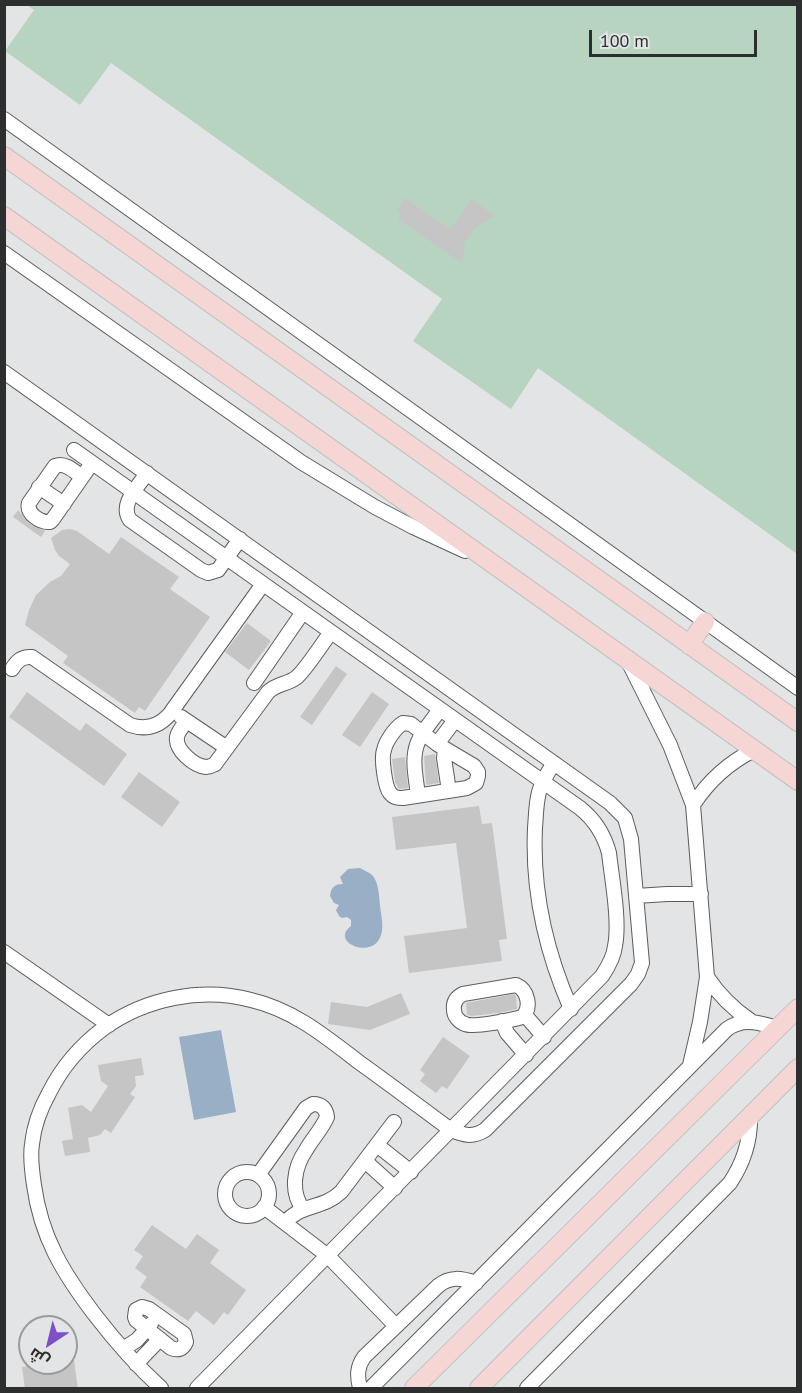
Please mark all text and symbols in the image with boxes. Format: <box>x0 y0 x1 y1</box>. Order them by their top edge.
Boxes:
scale bar <box>592 18 760 56</box>
text: 100 m <box>600 29 649 52</box>
north arrow <box>18 1315 78 1375</box>
text: ش <box>25 1344 53 1372</box>

